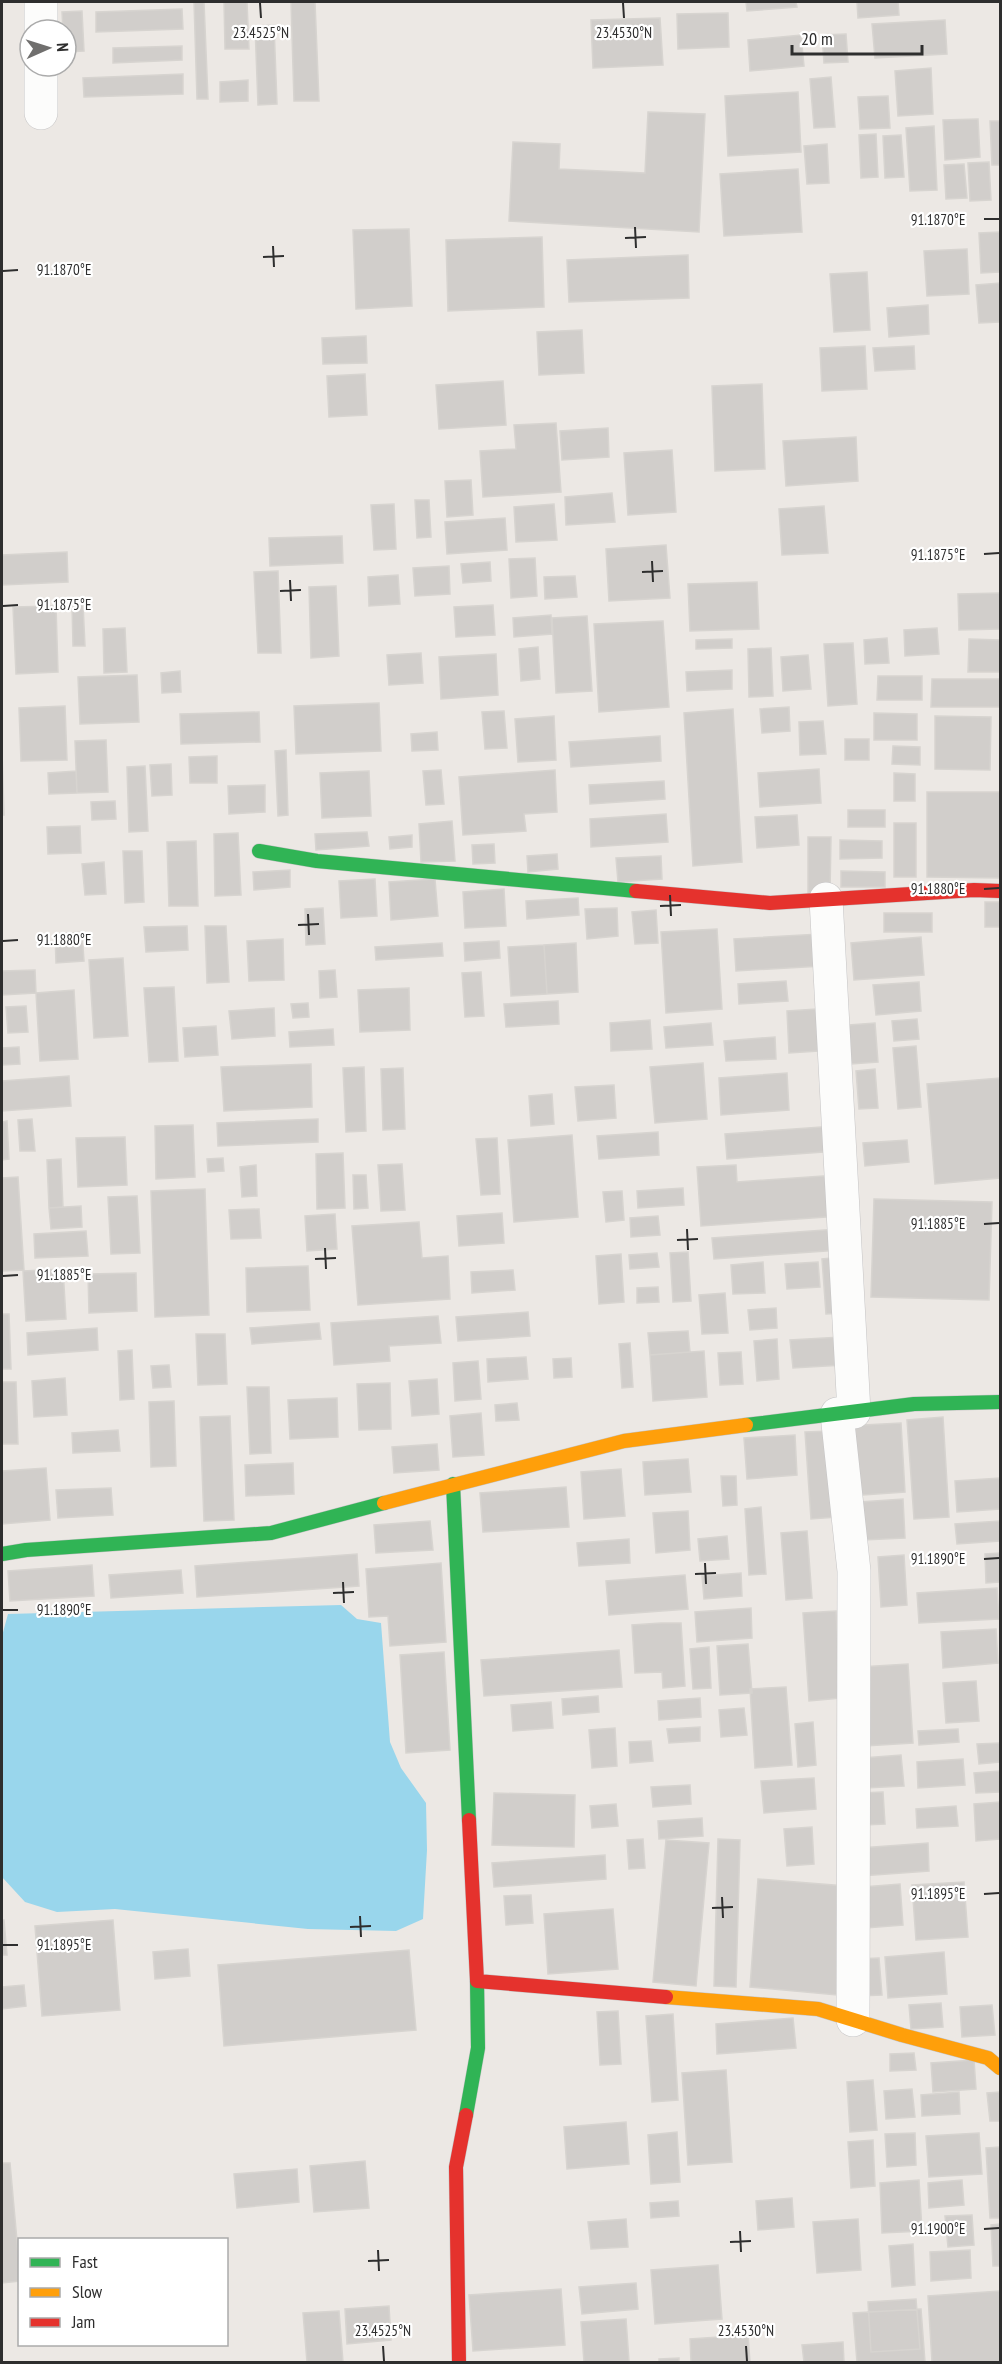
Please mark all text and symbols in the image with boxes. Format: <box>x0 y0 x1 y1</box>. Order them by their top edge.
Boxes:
north arrow <box>18 18 78 78</box>
scale bar <box>792 18 922 56</box>
text: 23.4525°N <box>233 23 289 42</box>
text: 23.4530°N <box>596 23 652 42</box>
text: 20 m <box>801 27 833 50</box>
text: N <box>53 42 73 52</box>
text: 91.1870°E <box>911 210 965 229</box>
text: 91.1870°E <box>37 260 91 279</box>
text: 91.1875°E <box>911 545 965 564</box>
text: 91.1875°E <box>37 595 91 614</box>
text: 91.1880°E <box>911 879 965 898</box>
text: 91.1880°E <box>37 930 91 949</box>
text: 91.1885°E <box>911 1214 965 1233</box>
text: 91.1885°E <box>37 1265 91 1284</box>
text: 91.1890°E <box>911 1549 965 1568</box>
text: 91.1890°E <box>37 1600 91 1619</box>
text: 91.1895°E <box>911 1884 965 1903</box>
text: 91.1895°E <box>37 1935 91 1954</box>
text: 91.1900°E <box>911 2219 965 2238</box>
legend <box>18 2238 228 2346</box>
text: Fast <box>72 2250 98 2273</box>
text: Slow <box>72 2280 103 2303</box>
text: Jam <box>71 2310 95 2333</box>
text: 23.4525°N <box>355 2321 411 2340</box>
text: 23.4530°N <box>718 2321 774 2340</box>

